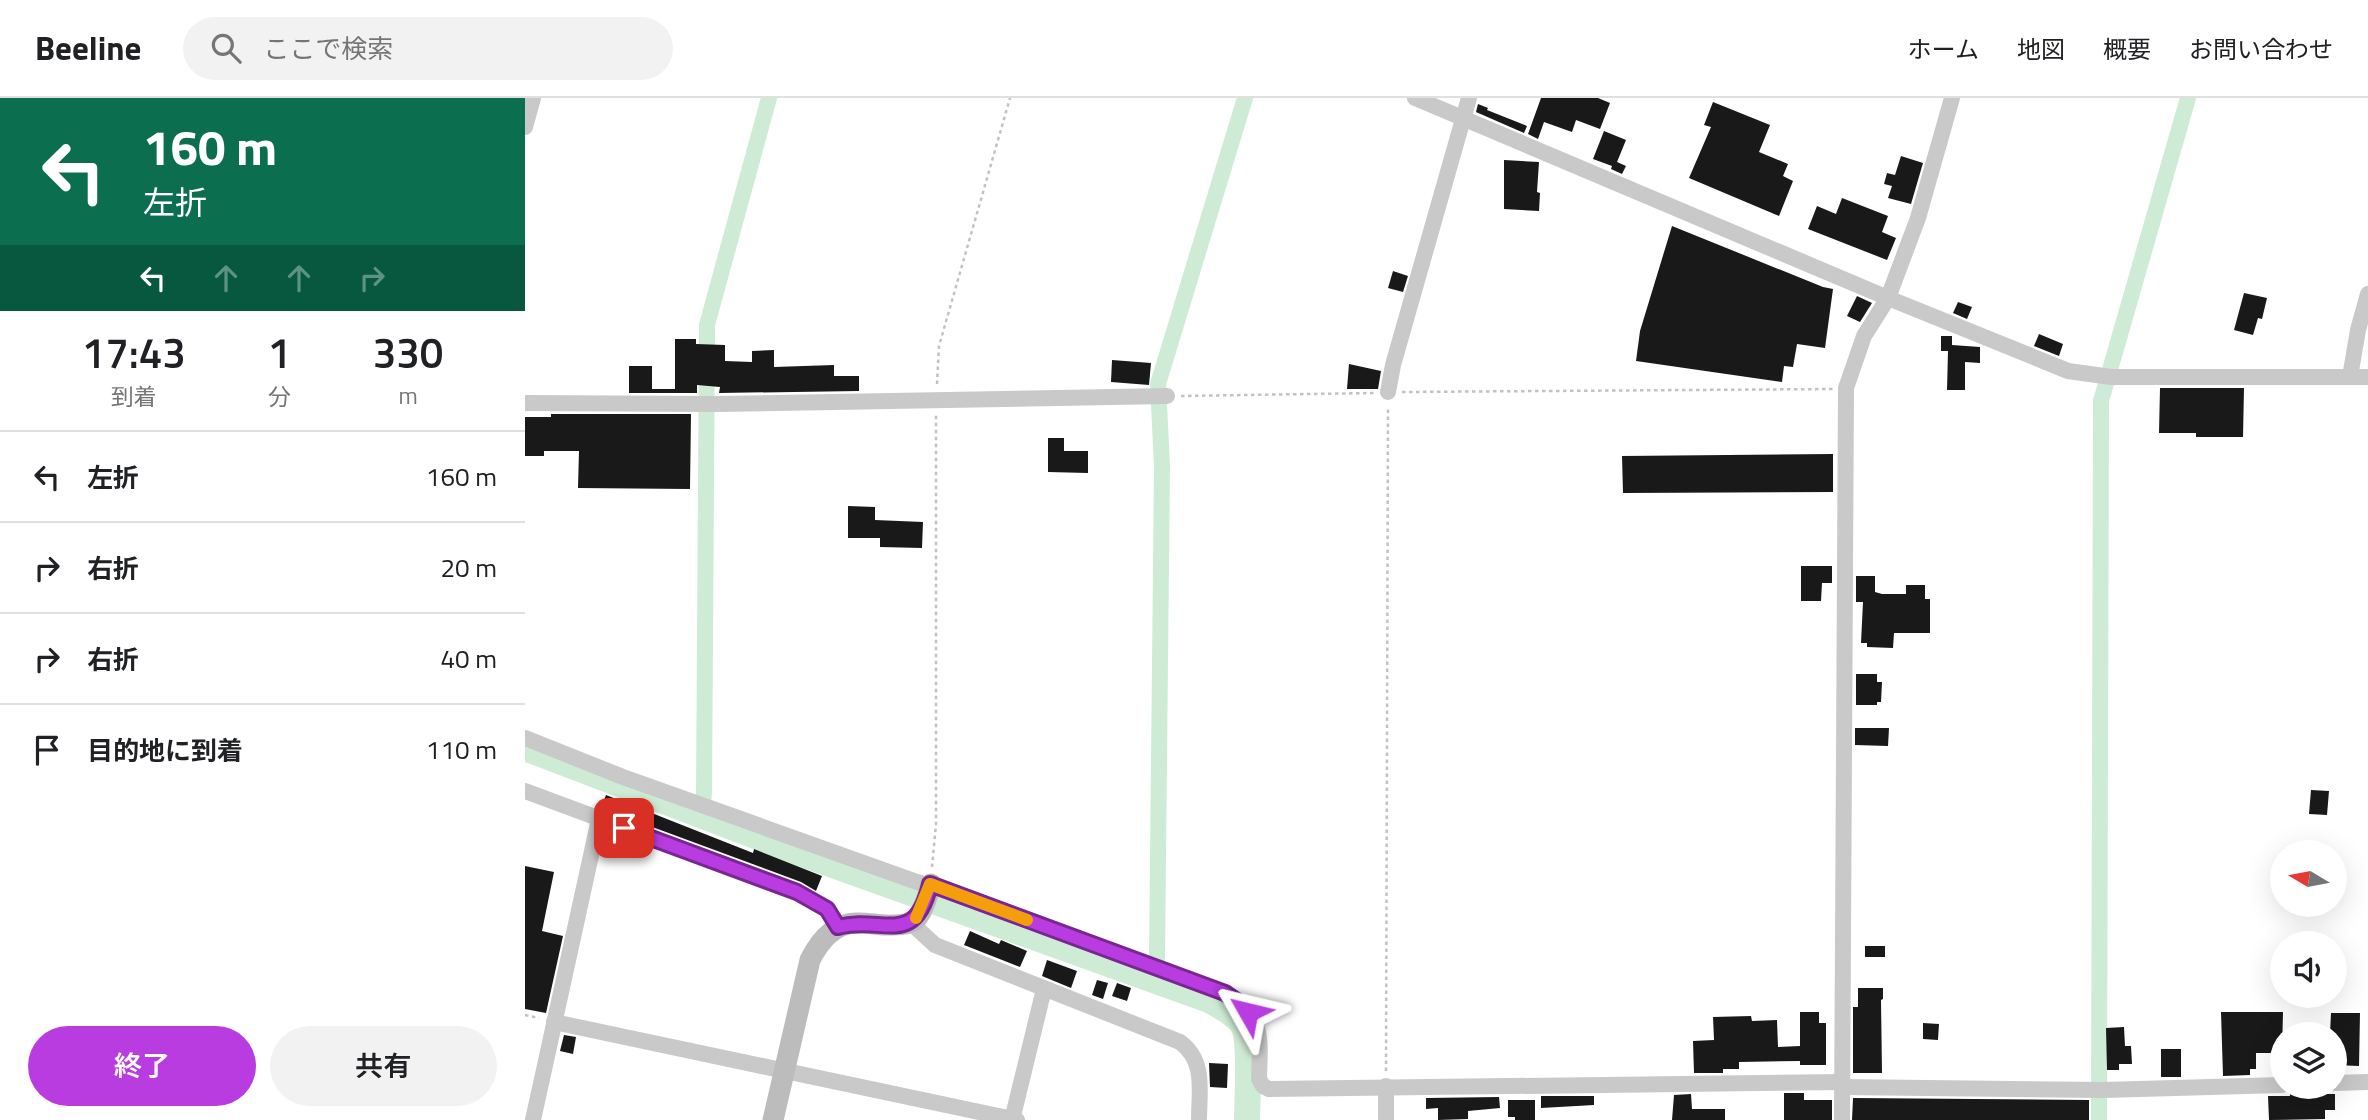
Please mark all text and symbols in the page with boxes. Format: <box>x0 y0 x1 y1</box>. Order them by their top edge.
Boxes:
search box <box>183 17 673 80</box>
text: Beeline <box>35 23 141 73</box>
icon: search <box>207 29 245 67</box>
text: ここで検索 <box>263 29 393 68</box>
text: ホーム <box>1908 31 1979 67</box>
text: 地図 <box>2017 31 2065 67</box>
text: 概要 <box>2103 31 2151 67</box>
text: お問い合わせ <box>2189 31 2333 67</box>
text: 160 m <box>143 109 277 184</box>
icon: left <box>28 126 119 217</box>
text: 左折 <box>143 178 207 226</box>
icon: left <box>134 259 172 297</box>
icon: ahead <box>207 259 245 297</box>
icon: ahead <box>280 259 318 297</box>
icon: right <box>353 259 391 297</box>
text: 17:43 <box>82 320 186 384</box>
text: 1 <box>268 320 291 384</box>
text: 330 <box>373 320 443 384</box>
text: m <box>398 378 418 413</box>
text: 到着 <box>111 379 157 414</box>
text: 分 <box>268 379 291 414</box>
text: 160 m <box>426 457 497 496</box>
icon: left <box>28 458 66 496</box>
text: 左折 <box>87 458 139 497</box>
text: 20 m <box>440 548 497 587</box>
icon: right <box>28 549 66 587</box>
text: 右折 <box>87 549 139 588</box>
text: 40 m <box>440 639 497 678</box>
icon: right <box>28 640 66 678</box>
text: 右折 <box>87 640 139 679</box>
text: 110 m <box>426 730 497 769</box>
icon: arrive <box>28 731 66 769</box>
text: 目的地に到着 <box>87 731 243 770</box>
pin <box>594 798 654 858</box>
icon: arrive <box>605 809 643 847</box>
north arrow <box>2270 840 2347 917</box>
map controls <box>2270 840 2347 1099</box>
button: sound <box>2270 931 2347 1008</box>
position arrow <box>1211 975 1285 1049</box>
button: layers <box>2270 1022 2347 1099</box>
button: 終了 <box>28 1026 256 1106</box>
button: 共有 <box>270 1026 497 1106</box>

